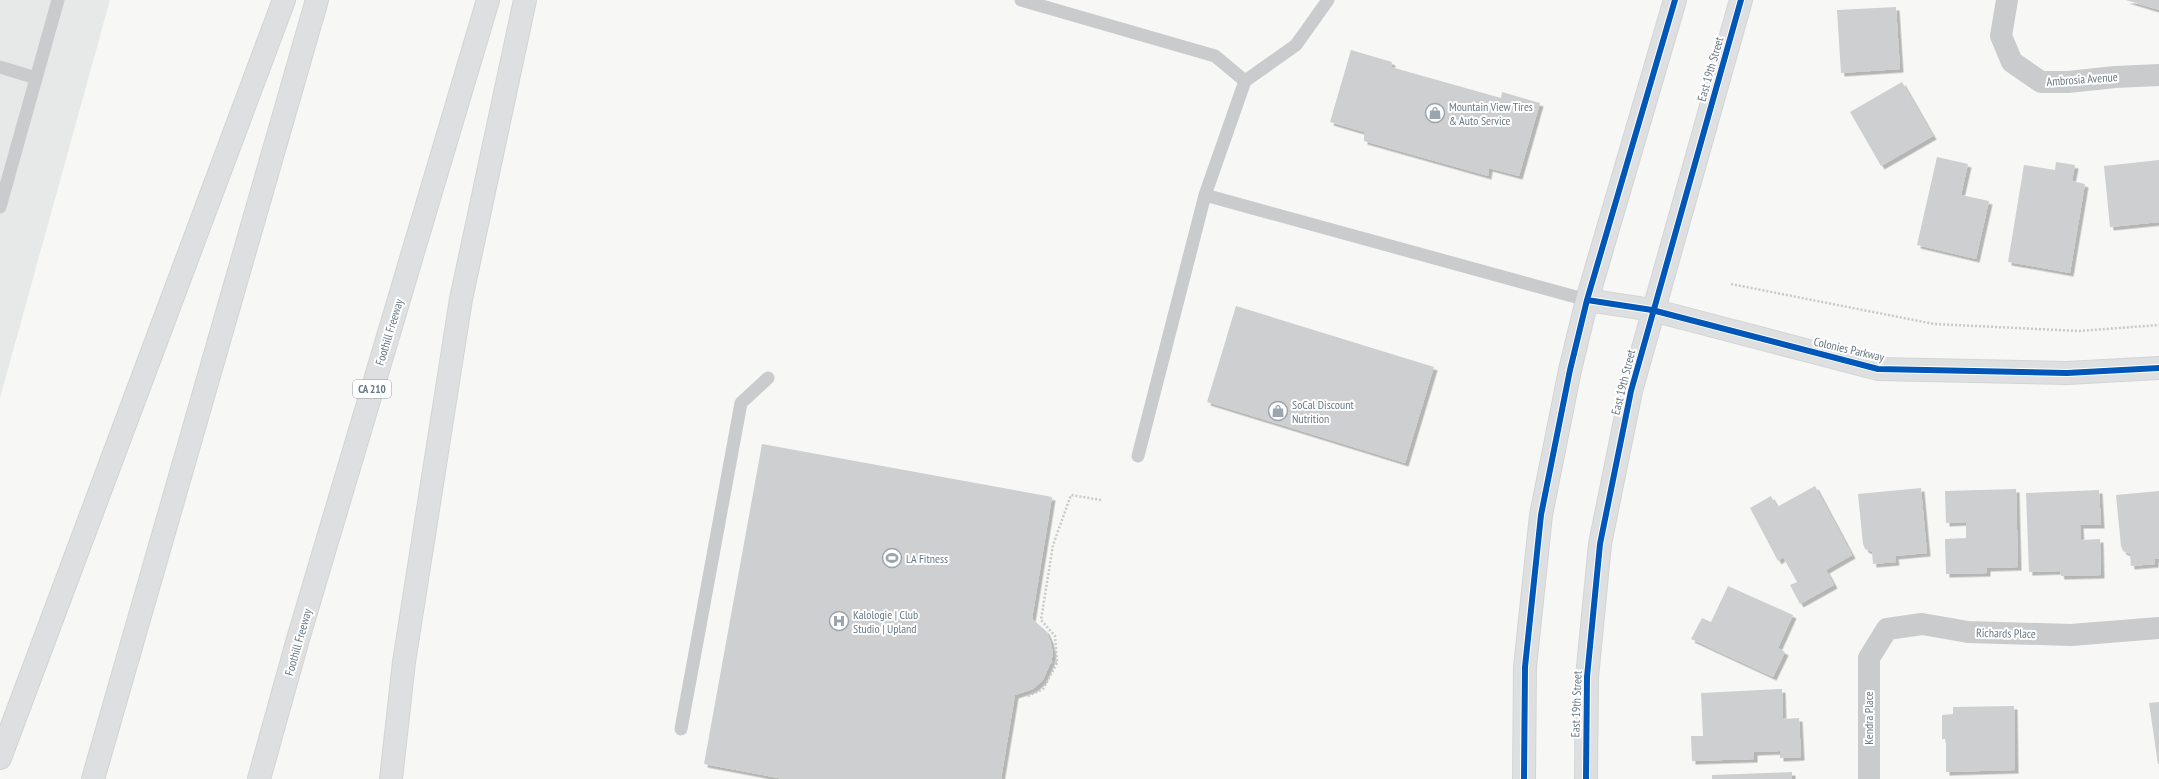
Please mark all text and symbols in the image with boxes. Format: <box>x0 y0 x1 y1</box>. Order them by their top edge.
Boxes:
street label: East 19th Street <box>1694 34 1727 103</box>
street label: Ambrosia Avenue <box>2046 69 2118 89</box>
place label: Mountain View Tires & Auto Service <box>1449 99 1533 128</box>
shop icon: Mountain View Tires & Auto Service <box>1424 102 1446 124</box>
street label: Foothill Freeway <box>372 296 406 367</box>
street label: Colonies Parkway <box>1812 334 1886 365</box>
street label: East 19th Street <box>1608 347 1639 416</box>
road number: CA 210 <box>353 380 391 398</box>
place label: SoCal Discount Nutrition <box>1292 397 1354 426</box>
shop icon: SoCal Discount Nutrition <box>1267 400 1289 422</box>
sports icon: LA Fitness <box>881 547 903 569</box>
place label: LA Fitness <box>906 551 948 566</box>
street label: Foothill Freeway <box>281 606 315 677</box>
place label: Kalologie | Club Studio | Upland <box>853 607 918 636</box>
hospital icon: Kalologie | Club Studio | Upland <box>828 610 850 632</box>
street label: Richards Place <box>1976 625 2036 641</box>
street label: East 19th Street <box>1567 670 1585 738</box>
street label: Kendra Place <box>1861 691 1876 745</box>

